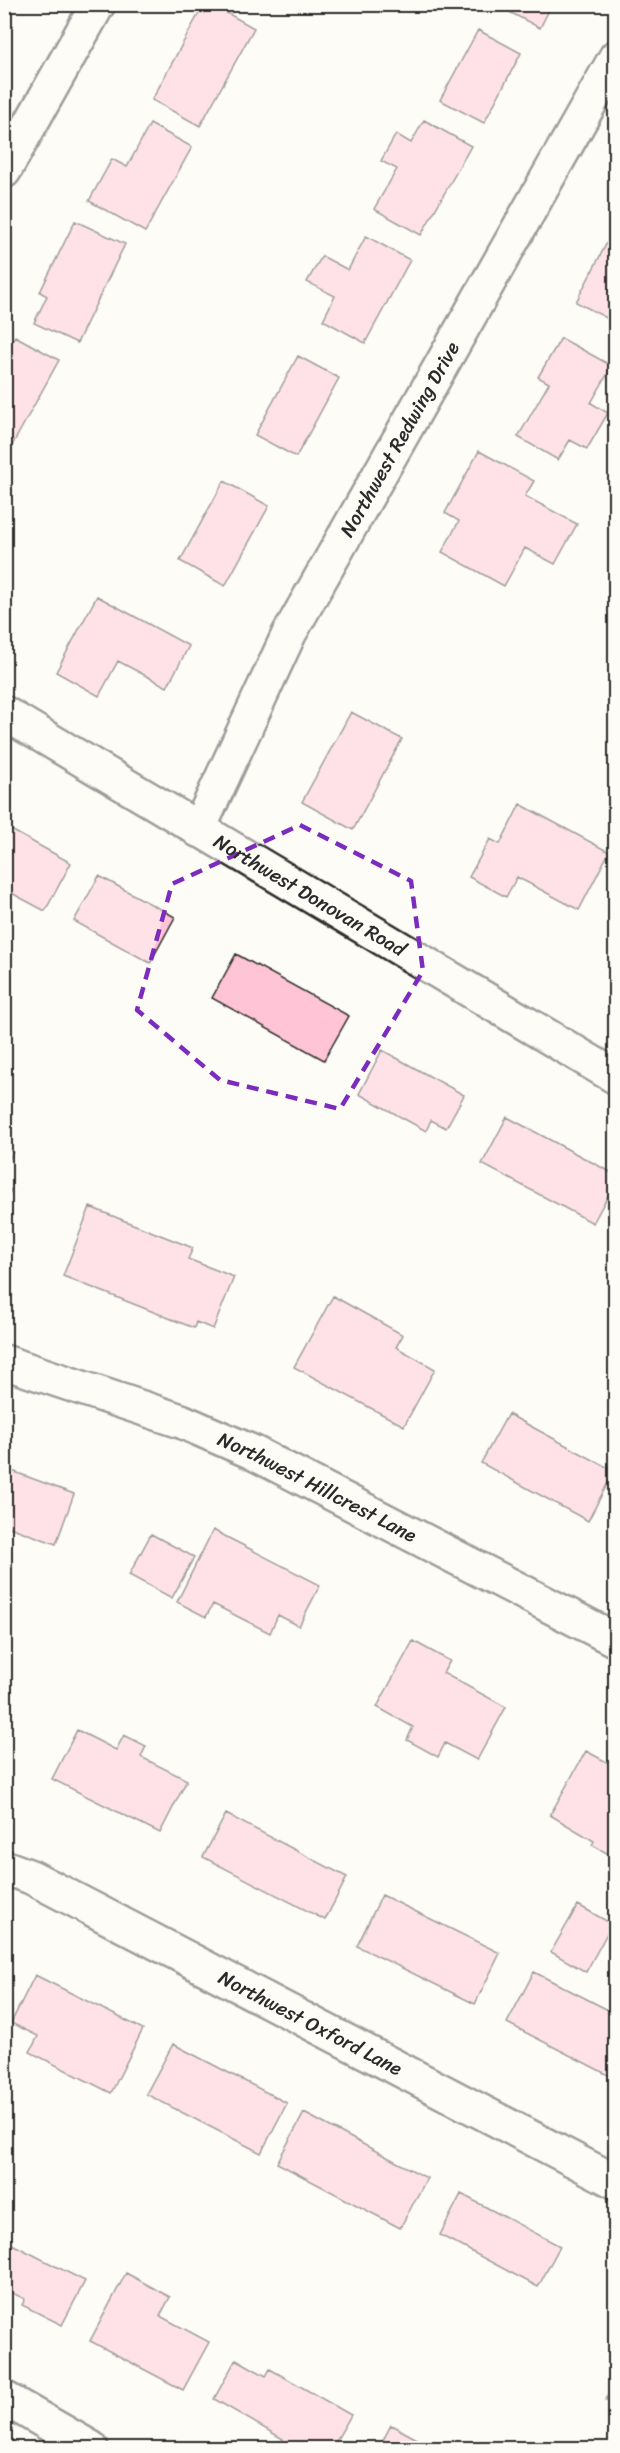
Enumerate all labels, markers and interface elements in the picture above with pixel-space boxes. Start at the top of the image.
street label: Northwest Redwing Drive [330,335,470,544]
street label: Northwest Donovan Road [207,824,414,967]
street label: Northwest Hillcrest Lane [212,1422,423,1553]
street label: Northwest Oxford Lane [212,1961,409,2086]

